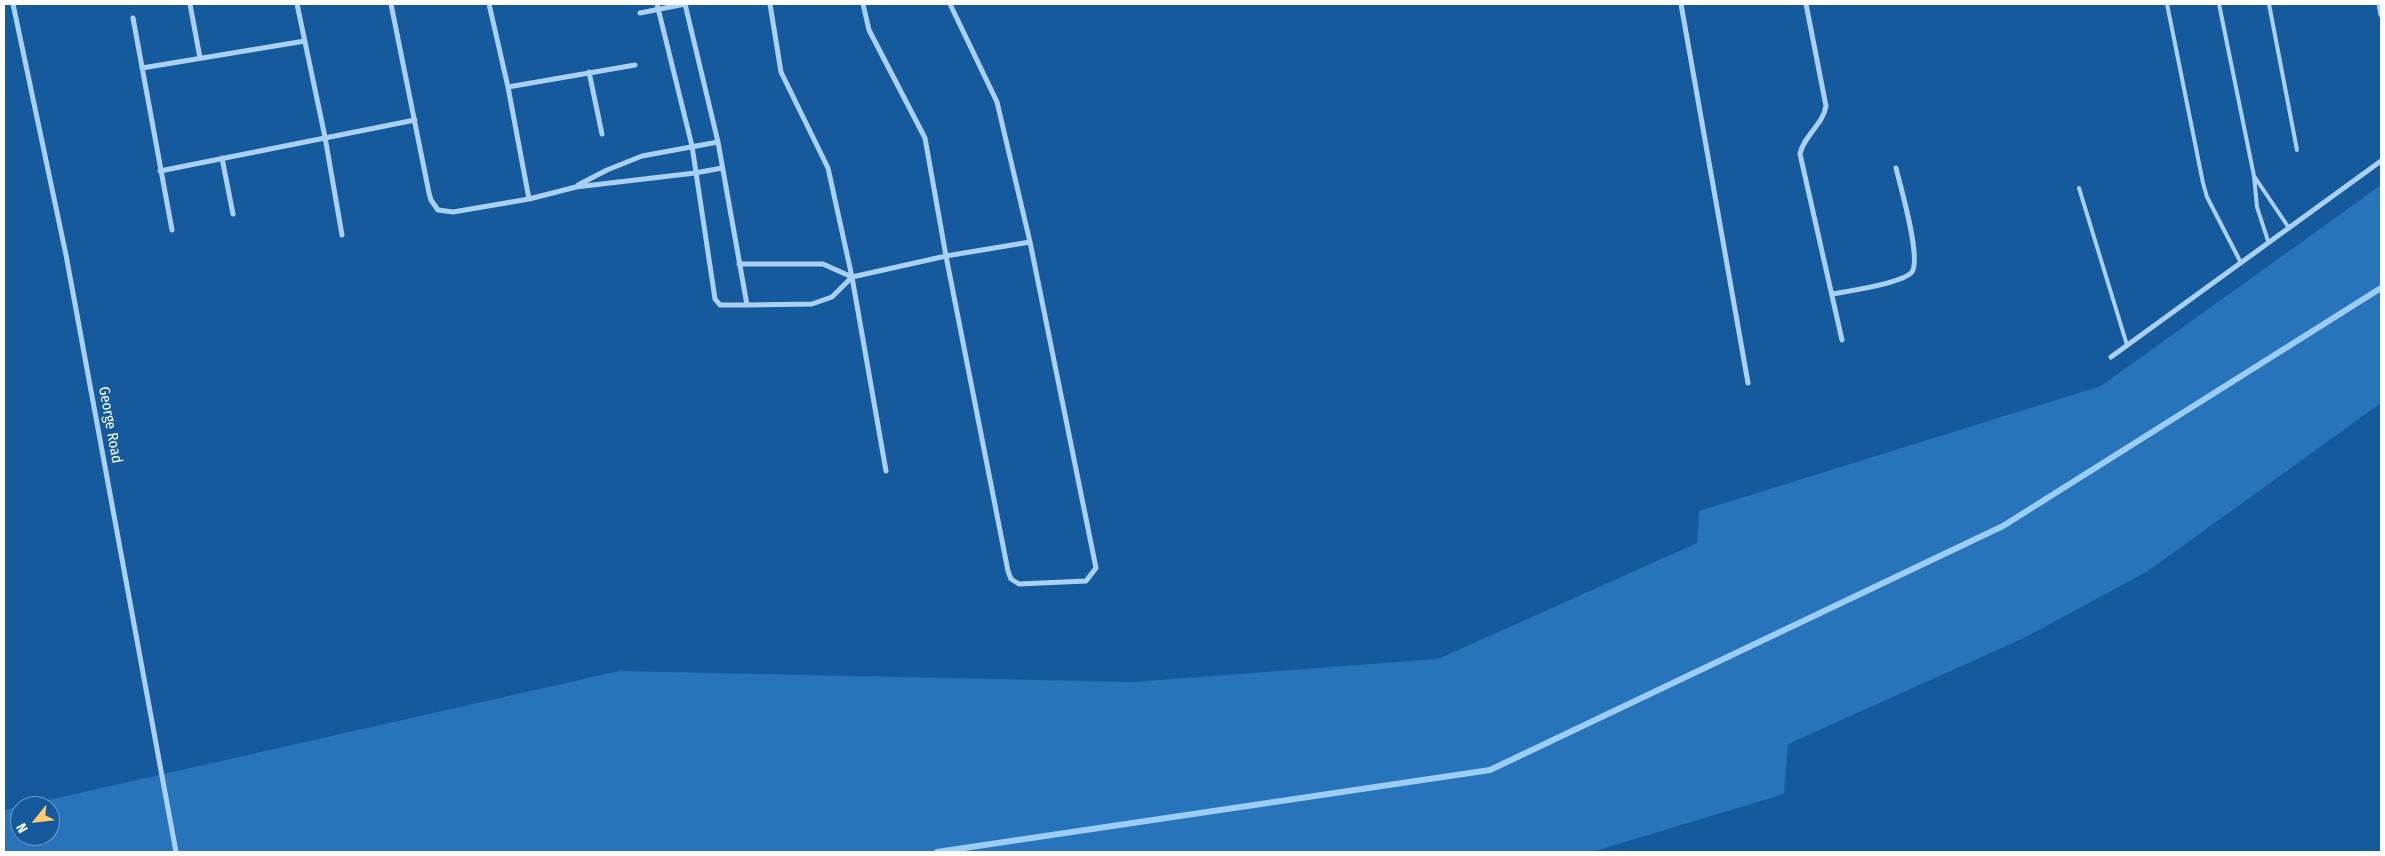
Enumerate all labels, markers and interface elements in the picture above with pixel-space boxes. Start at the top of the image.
street label: George Road [94,385,126,465]
north arrow [10,796,60,846]
text: N [13,820,32,836]

